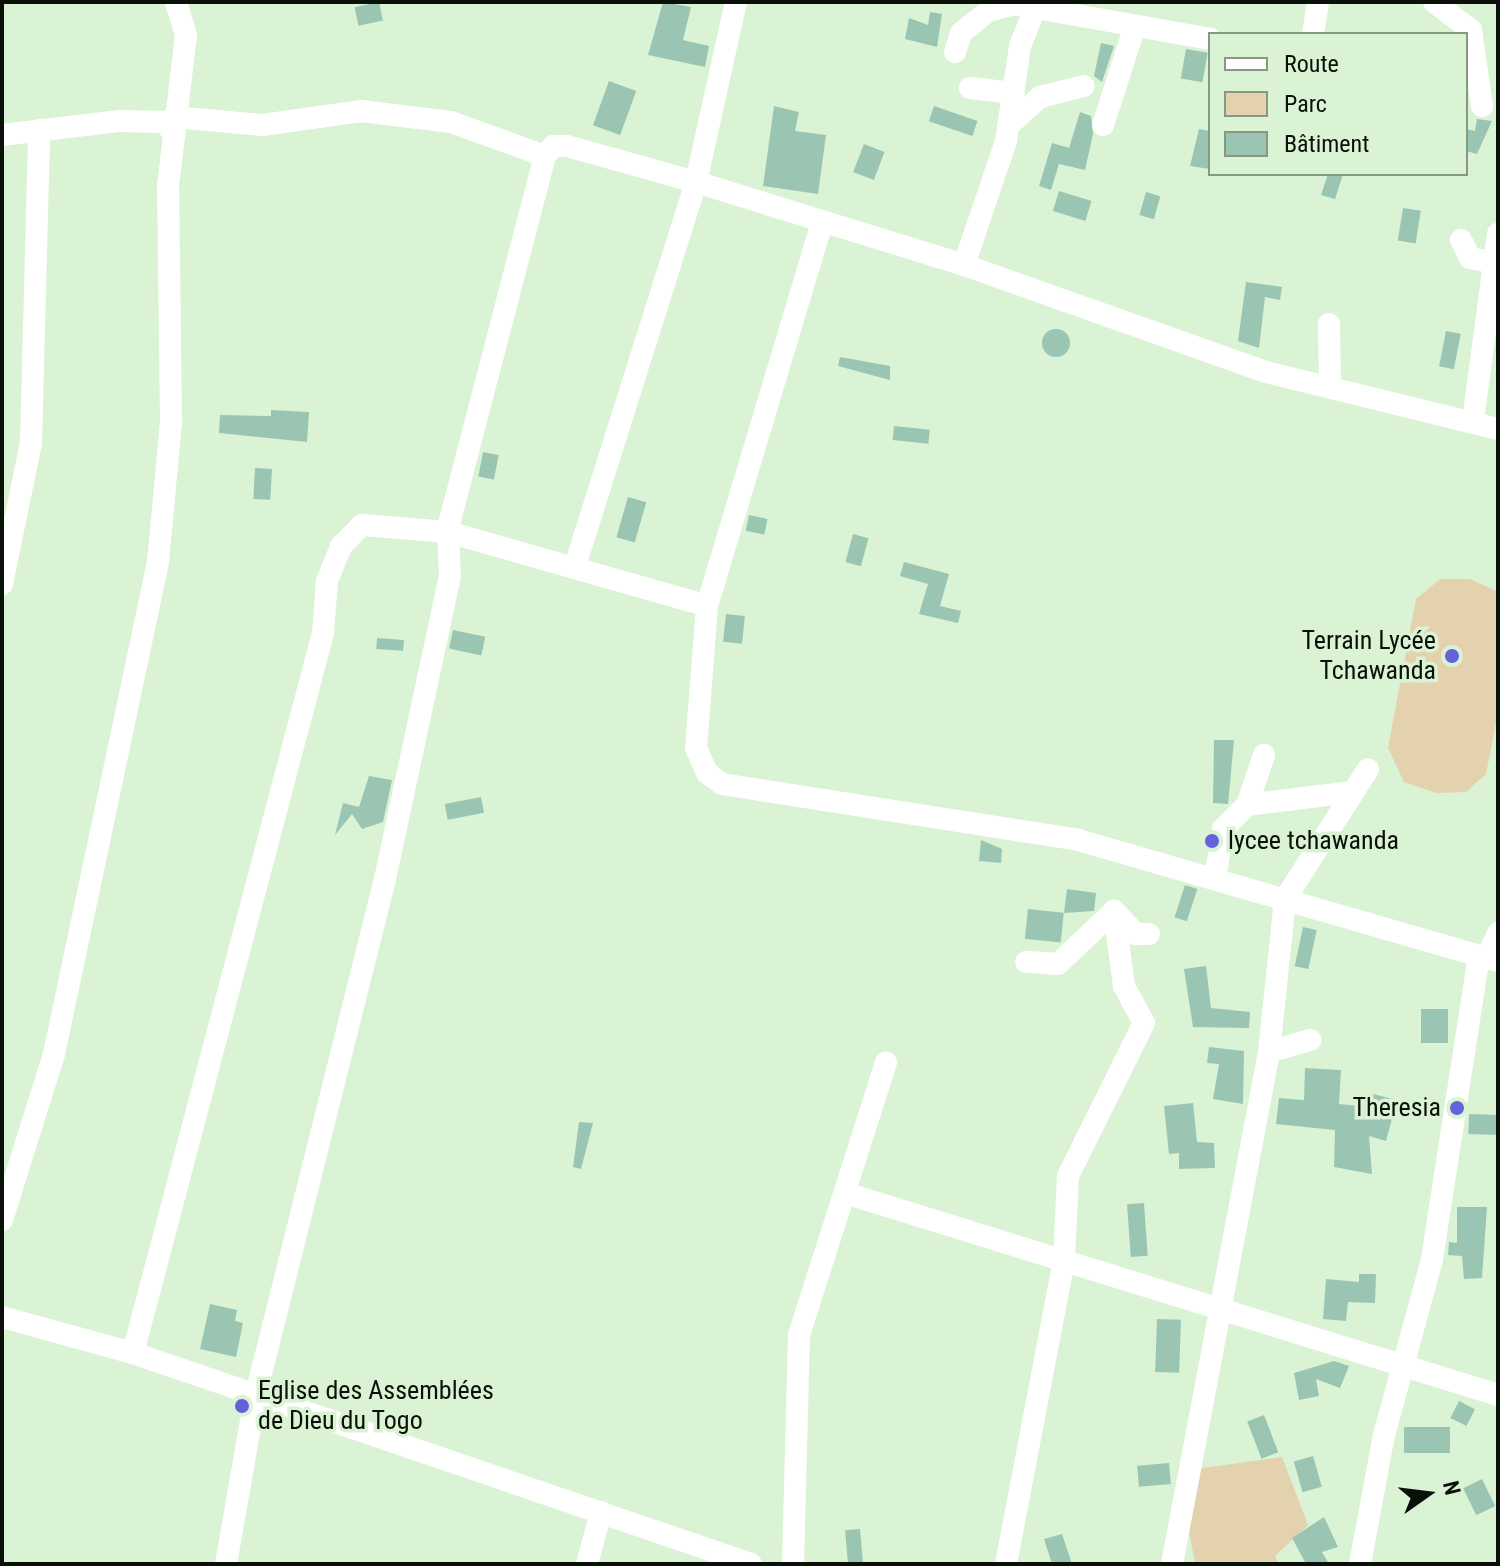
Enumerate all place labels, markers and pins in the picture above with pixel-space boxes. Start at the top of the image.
place label: Terrain Lycée Tchawanda [1301,625,1436,686]
marker: Terrain Lycée Tchawanda [1443,647,1461,665]
place label: lycee tchawanda [1228,825,1399,857]
marker: lycee tchawanda [1203,832,1221,850]
place label: Theresia [1353,1092,1441,1124]
marker: Theresia [1448,1099,1466,1117]
place label: Eglise des Assemblées de Dieu du Togo [258,1375,494,1436]
marker: Eglise des Assemblées de Dieu du Togo [233,1397,251,1415]

